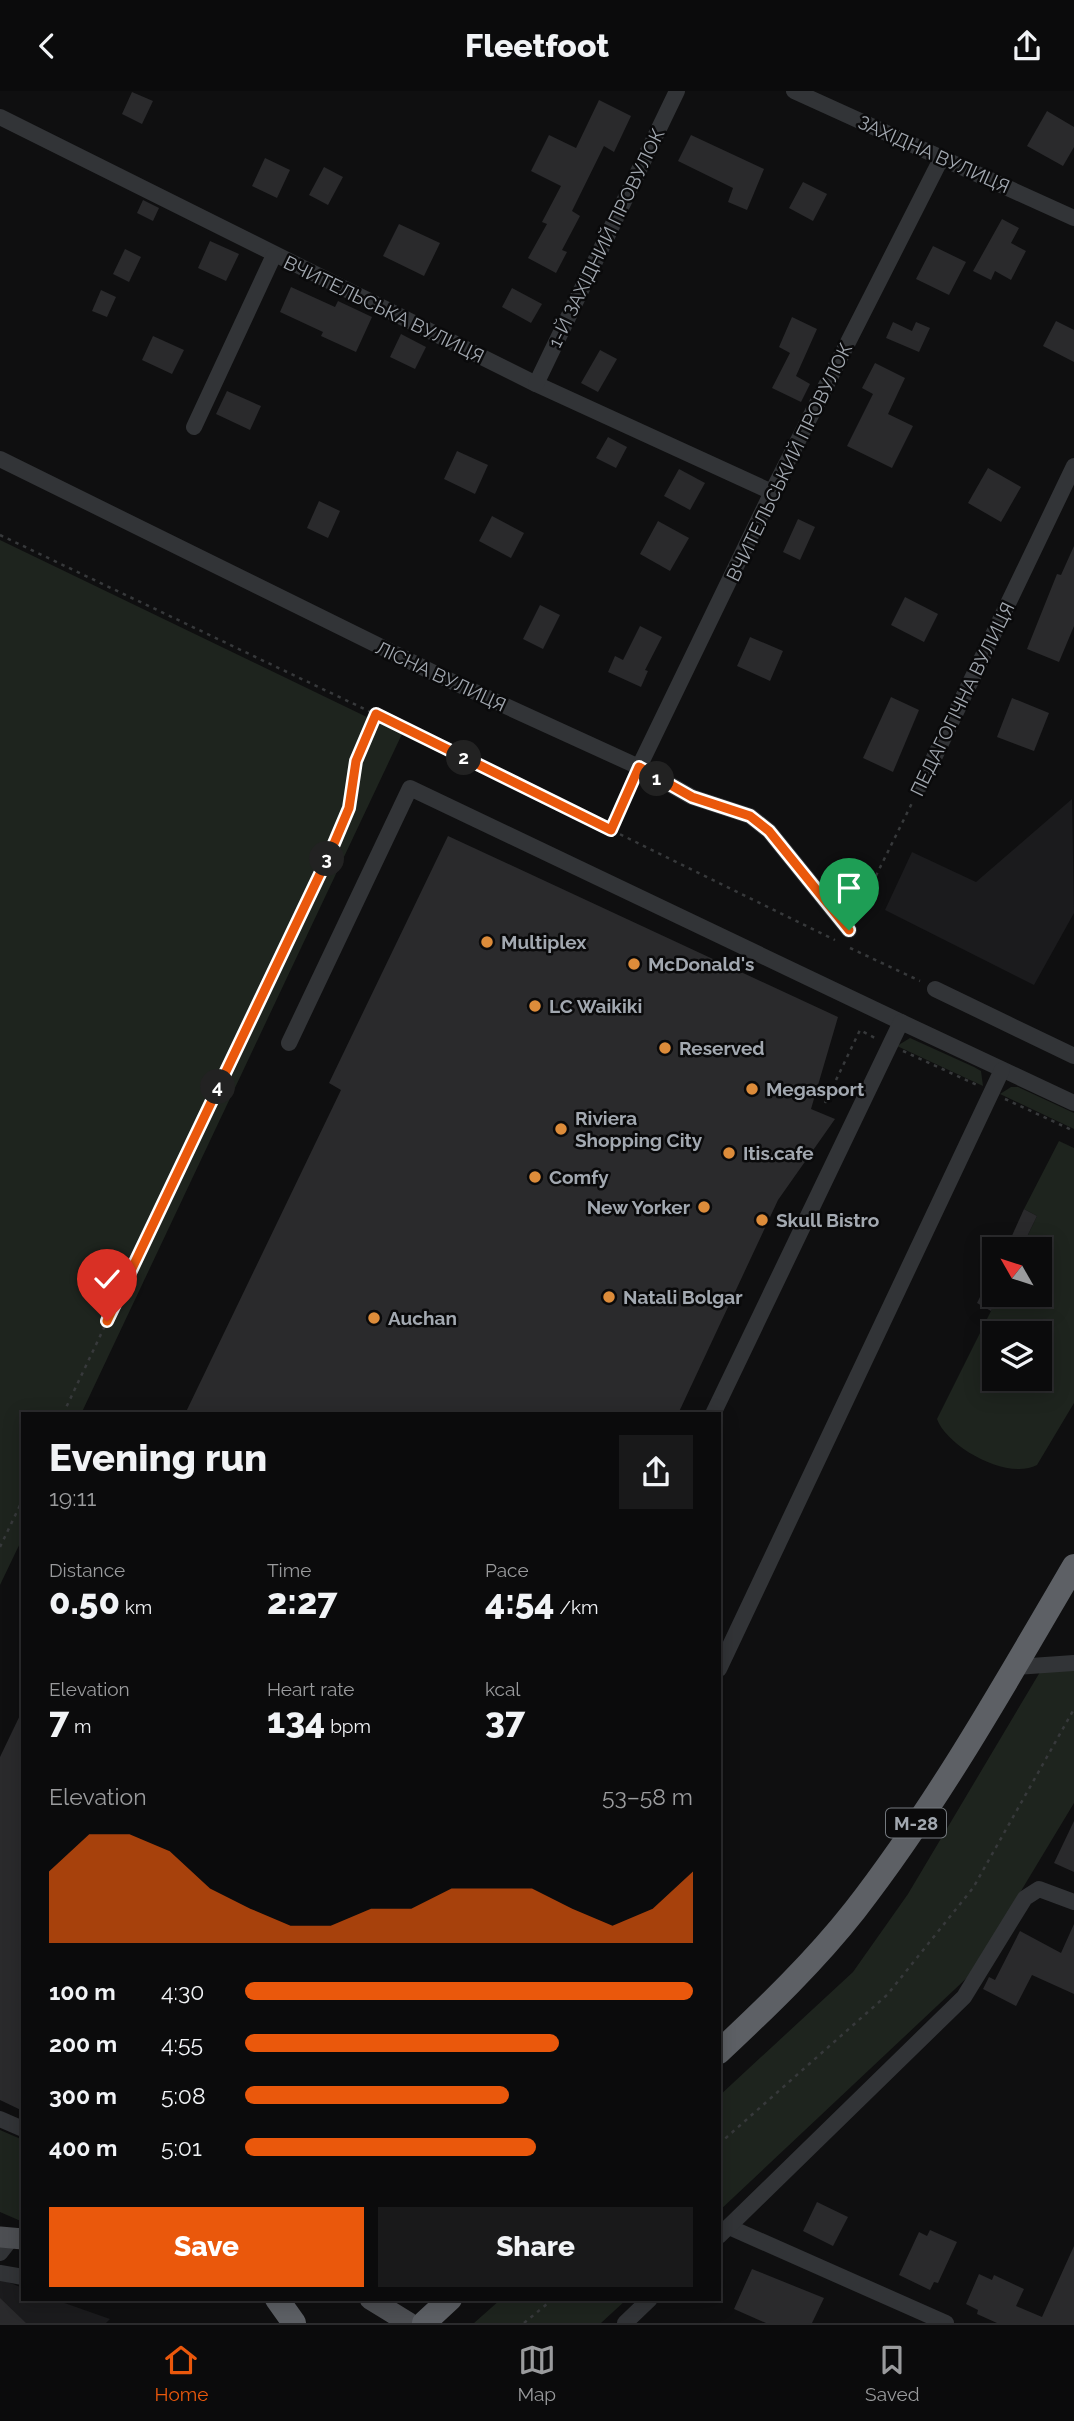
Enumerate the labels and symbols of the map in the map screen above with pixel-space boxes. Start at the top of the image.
street label: ЗАХІДНА ВУЛИЦЯ [855,111,1013,197]
street label: 1-Й ЗАХІДНИЙ ПРОВУЛОК [543,125,669,351]
street label: ВЧИТЕЛЬСЬКА ВУЛИЦЯ [280,251,488,367]
street label: ВЧИТЕЛЬСЬКИЙ ПРОВУЛОК [722,339,856,585]
street label: ПЕДАГОГІЧНА ВУЛИЦЯ [905,599,1019,799]
street label: ЛІСНА ВУЛИЦЯ [372,636,510,716]
pin: 2 [447,741,482,775]
pin: 1 [640,761,674,797]
pin: 3 [310,841,344,877]
pin [819,858,879,930]
place label: Multiplex [501,931,587,953]
marker: Multiplex [479,934,495,950]
place label: McDonald's [648,953,754,975]
marker: McDonald's [626,956,642,972]
place label: LC Waikiki [549,995,642,1017]
marker: LC Waikiki [527,998,543,1014]
place label: Reserved [679,1037,765,1059]
marker: Reserved [657,1040,673,1056]
pin: 4 [200,1069,235,1105]
place label: Megasport [766,1078,865,1100]
marker: Megasport [744,1081,760,1097]
place label: Riviera Shopping City [575,1107,703,1151]
marker: Riviera Shopping City [553,1121,569,1137]
place label: Itis.cafe [743,1142,814,1164]
marker: Itis.cafe [721,1145,737,1161]
place label: Comfy [549,1166,609,1188]
marker: Comfy [527,1169,543,1185]
place label: New Yorker [587,1196,691,1218]
marker: New Yorker [696,1199,712,1215]
place label: Skull Bistro [776,1209,879,1231]
marker: Skull Bistro [754,1212,770,1228]
north arrow [982,1237,1052,1307]
pin [77,1249,137,1321]
place label: Natali Bolgar [623,1286,743,1308]
marker: Natali Bolgar [601,1289,617,1305]
place label: Auchan [388,1307,457,1329]
marker: Auchan [366,1310,382,1326]
road number: М-28 [886,1808,946,1837]

